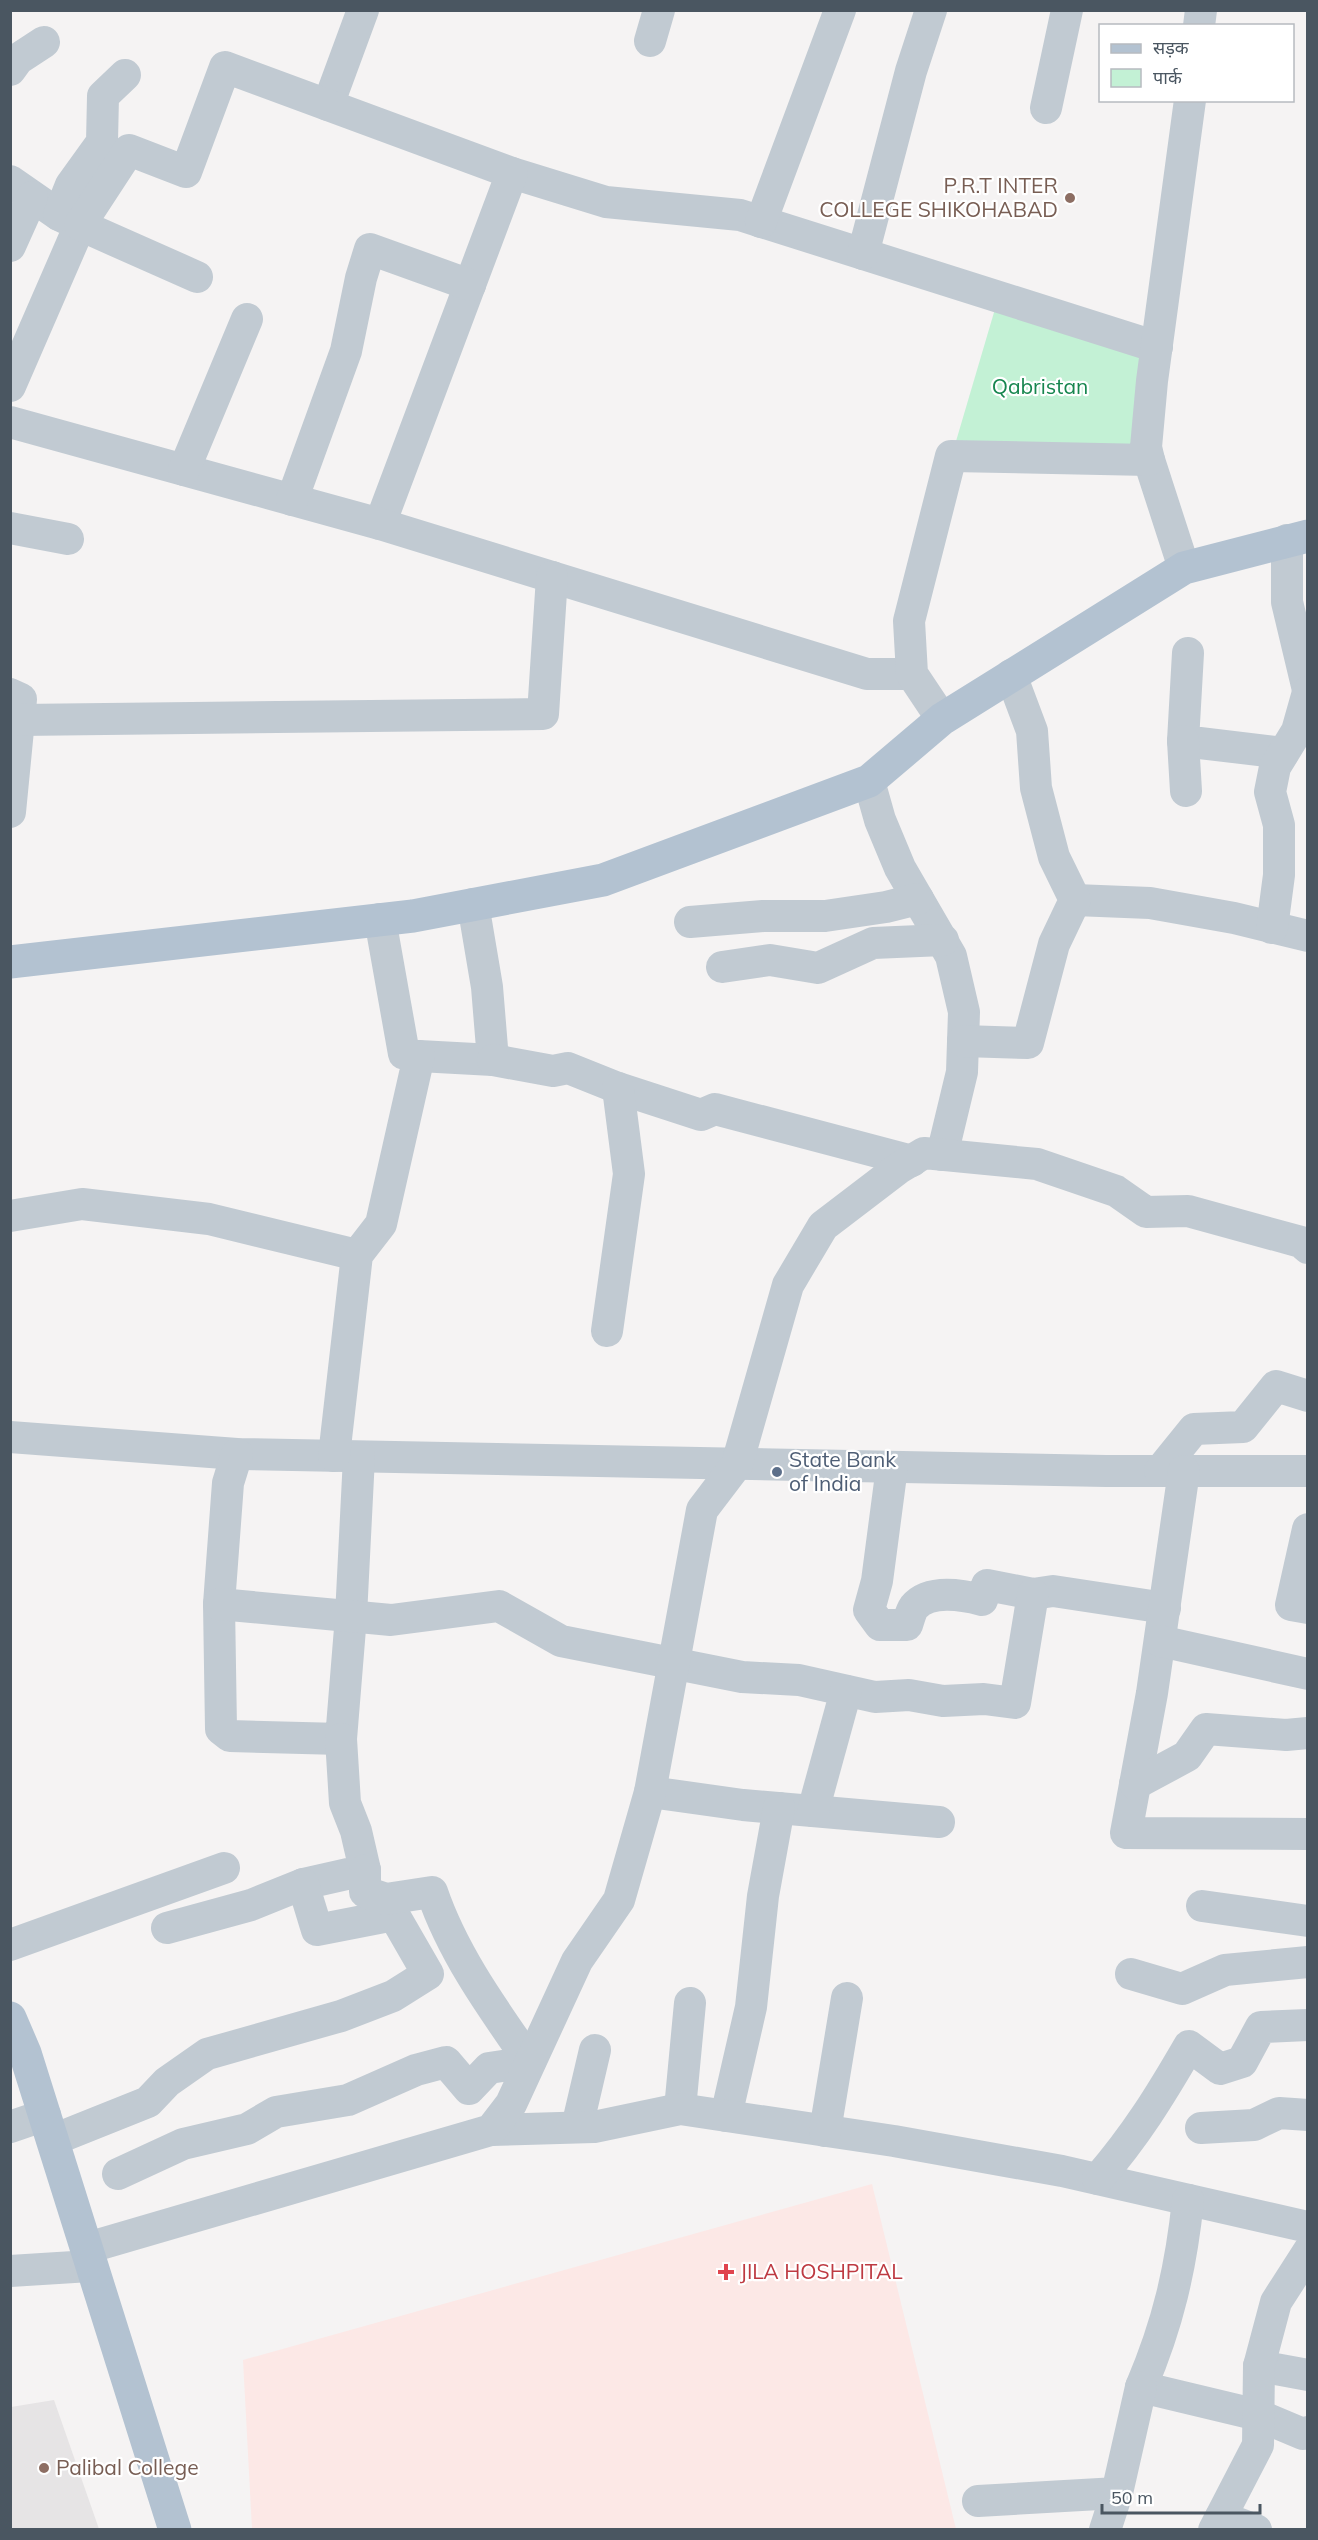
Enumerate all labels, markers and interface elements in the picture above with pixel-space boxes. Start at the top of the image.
legend [1099,24,1294,102]
text: सड़क [1153,36,1190,59]
text: पार्क [1153,66,1183,89]
place label: P.R.T INTER COLLEGE SHIKOHABAD [819,172,1058,222]
marker: P.R.T INTER COLLEGE SHIKOHABAD [1063,191,1077,205]
park label: Qabristan [992,373,1088,399]
place label: State Bank of India [789,1446,896,1496]
marker: State Bank of India [770,1465,784,1479]
place label: JILA HOSHPITAL [740,2258,903,2284]
marker: JILA HOSHPITAL [717,2263,735,2281]
place label: Palibal College [56,2454,199,2480]
marker: Palibal College [37,2461,51,2475]
scale bar [1102,2477,1260,2515]
text: 50 m [1111,2486,1153,2509]

